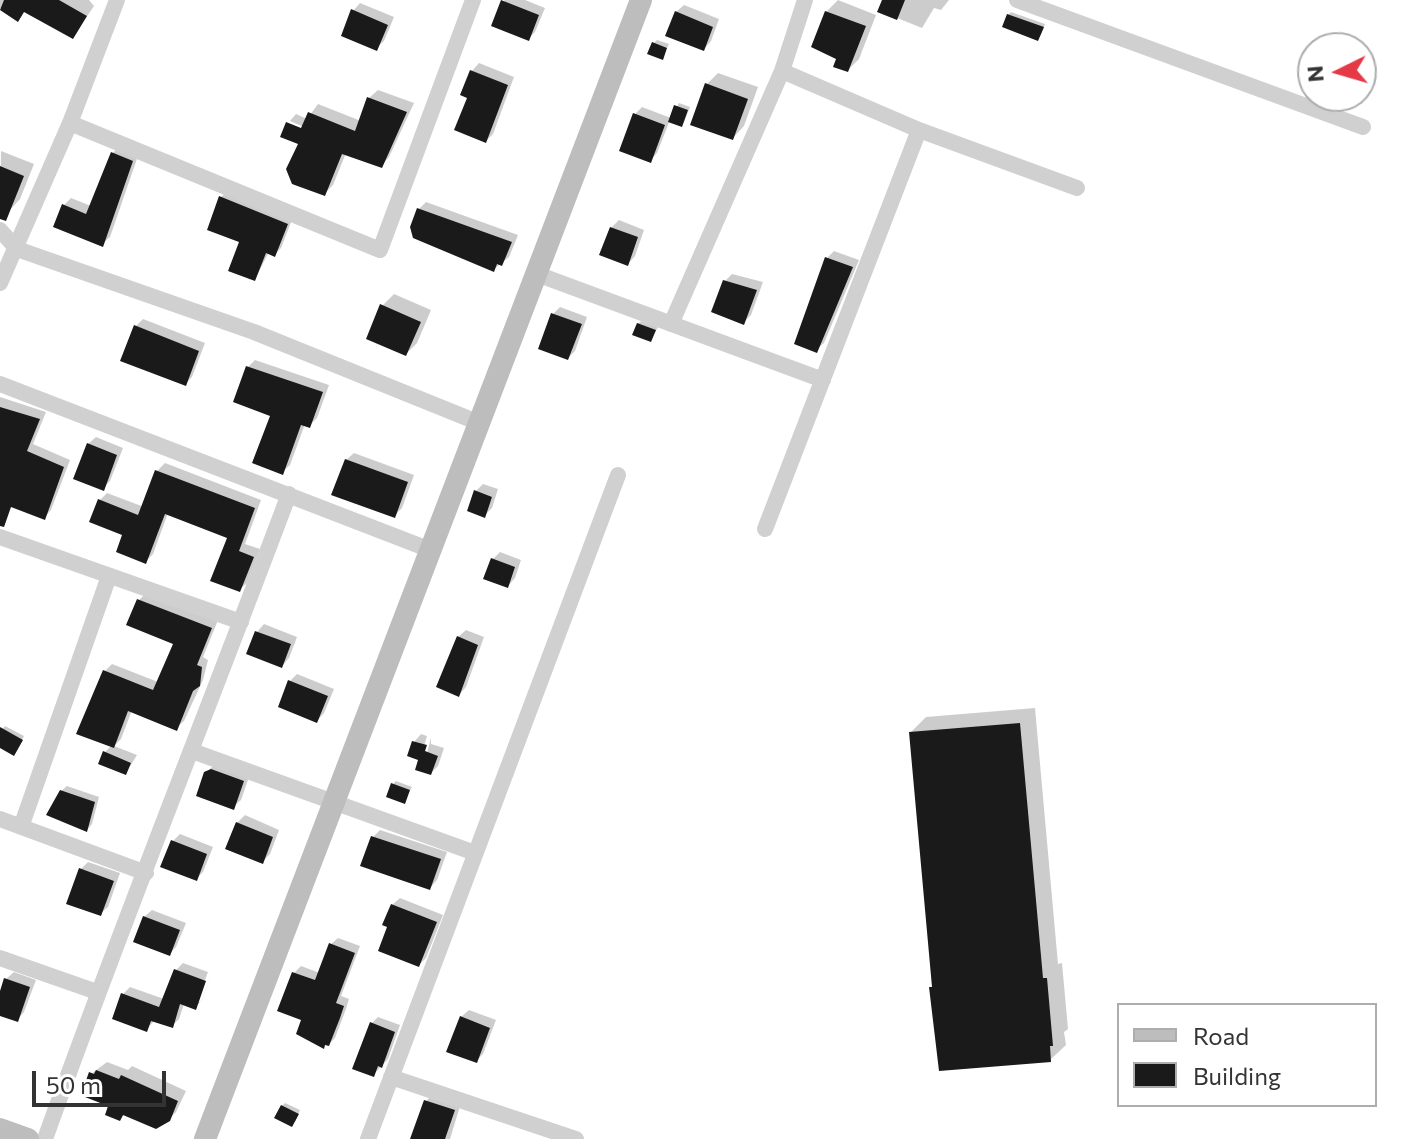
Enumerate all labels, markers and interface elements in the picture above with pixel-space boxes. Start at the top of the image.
north arrow [1297,32,1377,112]
text: N [1300,65,1329,83]
legend [1117,1003,1377,1107]
text: Road [1193,1021,1249,1050]
scale bar [36,1055,170,1105]
text: Building [1193,1061,1281,1090]
text: 50 m [46,1070,101,1099]

